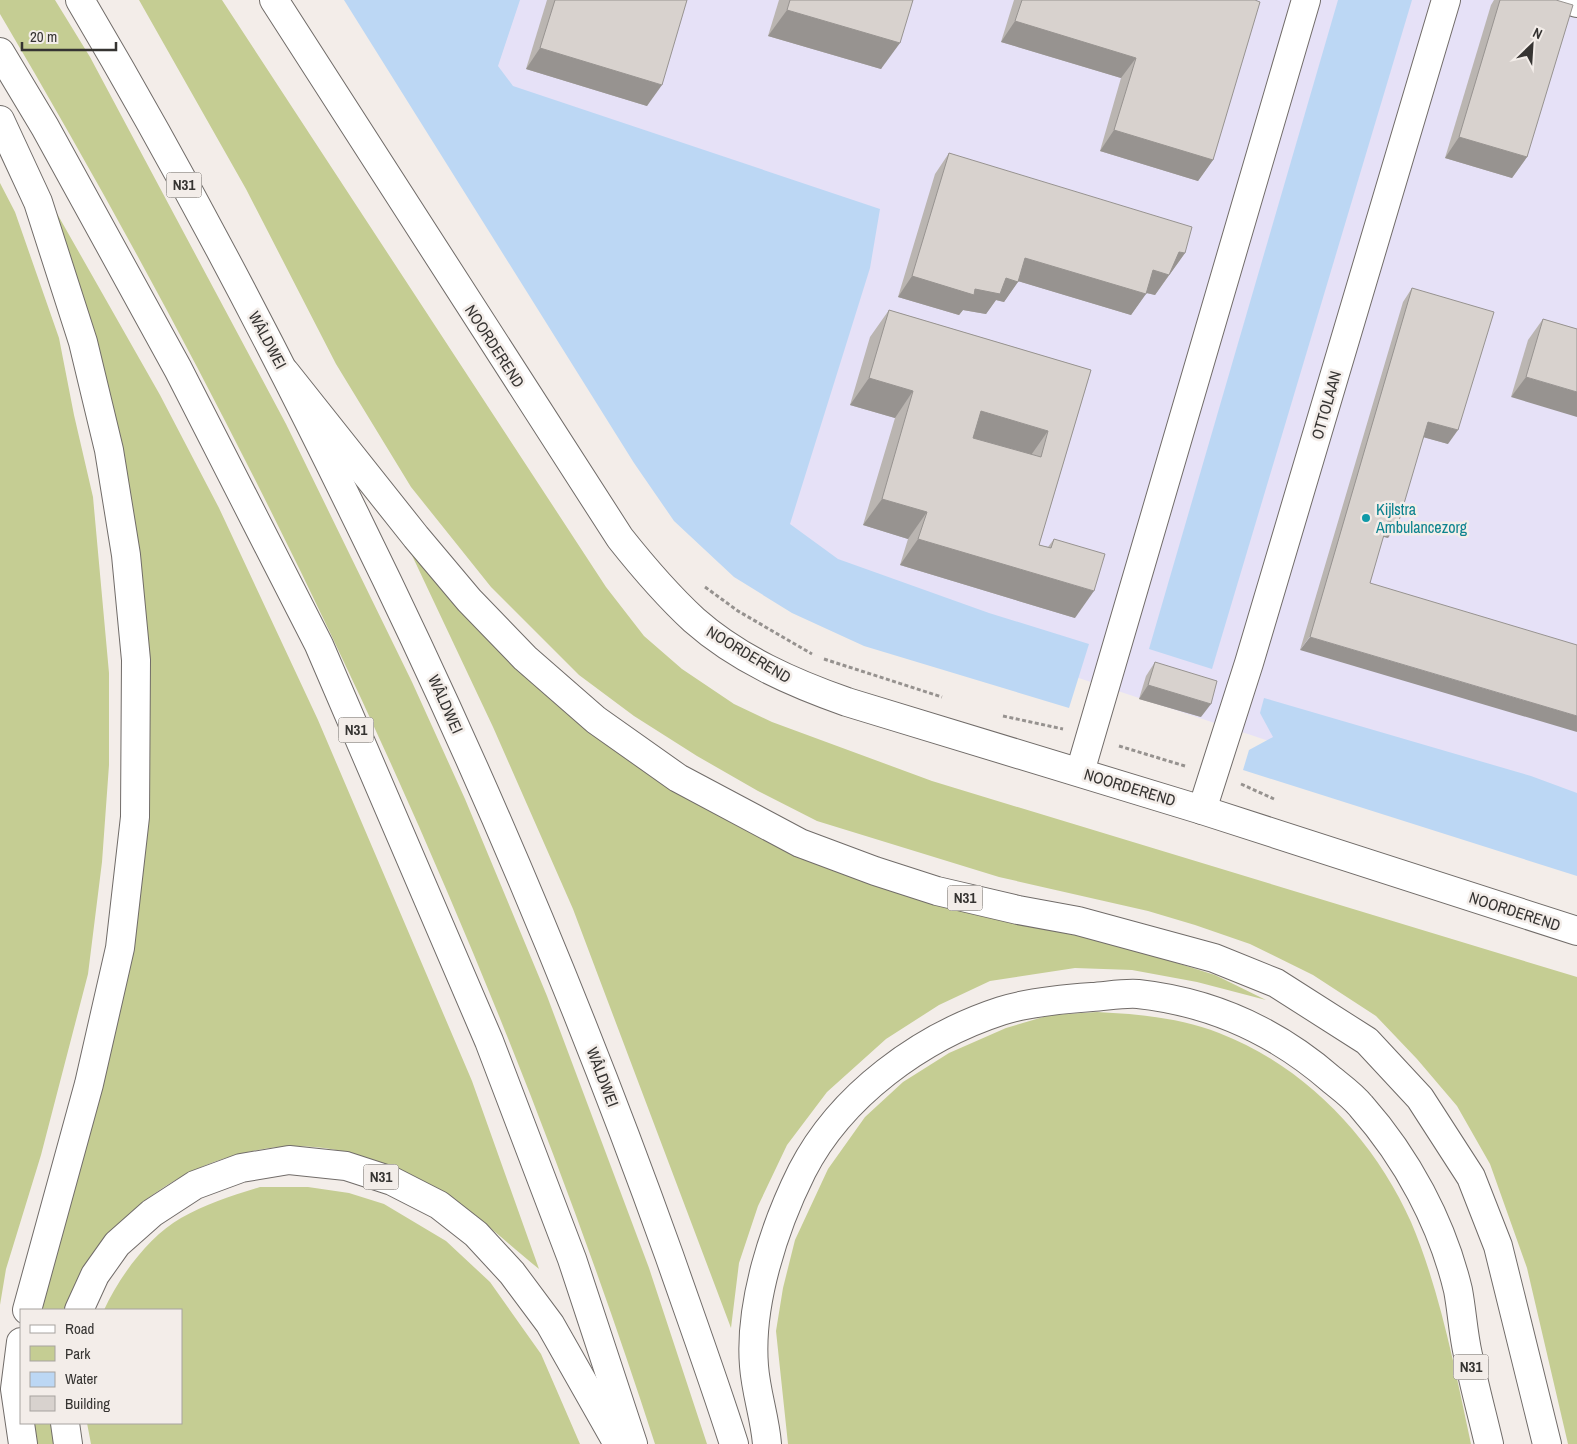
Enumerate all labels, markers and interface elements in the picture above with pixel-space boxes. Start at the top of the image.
scale bar [22,20,116,52]
north arrow [1507,20,1557,70]
text: N [1530,23,1545,43]
text: 20 m [30,26,57,47]
road number: N31 [166,172,202,198]
street label: NOORDEREND [460,300,530,392]
street label: WÂLDWEI [244,307,292,373]
street label: OTTOLAAN [1306,368,1346,442]
place label: Kijlstra Ambulancezorg [1375,498,1468,538]
marker: Kijlstra Ambulancezorg [1360,512,1372,524]
street label: NOORDEREND [703,620,795,688]
street label: WÂLDWEI [423,671,469,737]
road number: N31 [338,718,374,742]
street label: NOORDEREND [1081,763,1179,811]
road number: N31 [948,886,982,910]
street label: NOORDEREND [1467,886,1563,936]
street label: WÂLDWEI [582,1044,624,1110]
road number: N31 [364,1164,398,1190]
legend [20,1309,182,1424]
text: Road [65,1318,94,1339]
text: Park [65,1343,91,1364]
road number: N31 [1454,1354,1488,1380]
text: Water [65,1368,97,1389]
text: Building [65,1393,110,1414]

